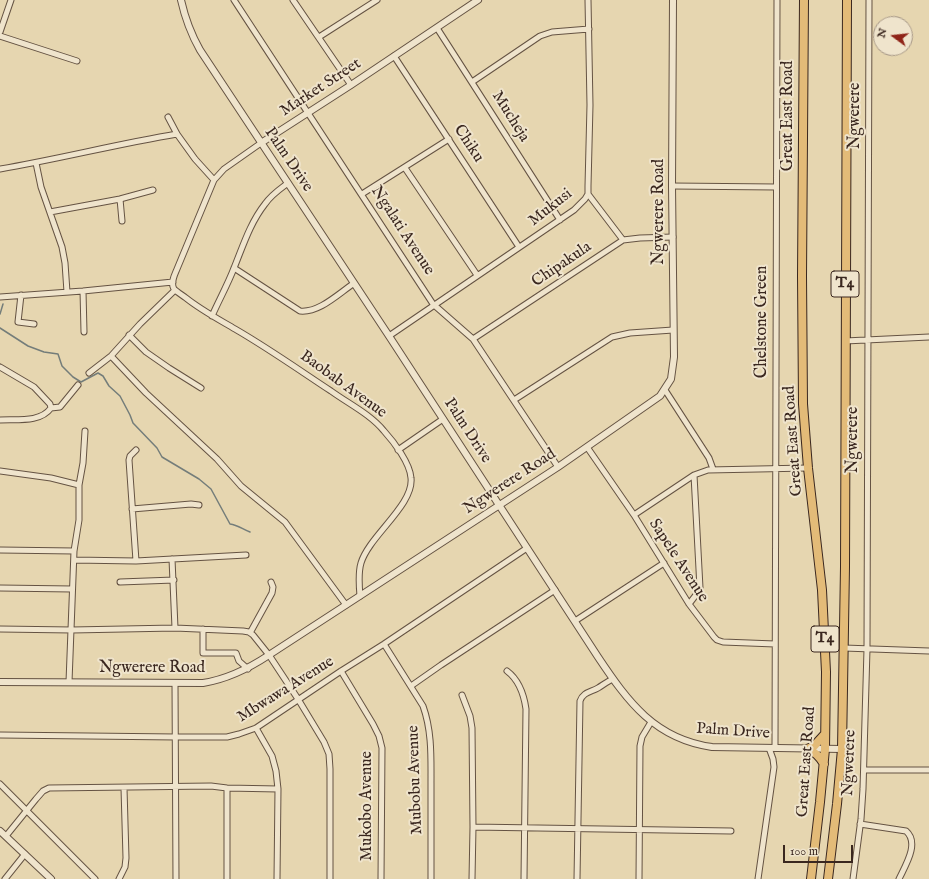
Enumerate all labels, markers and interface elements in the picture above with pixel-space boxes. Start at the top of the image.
north arrow [873,16,913,56]
text: N [874,27,890,40]
street label: Market Street [277,55,365,121]
street label: Great East Road [779,61,799,171]
street label: Ngwerere [846,83,866,149]
street label: Mucheja [487,88,533,146]
street label: Chiku [449,122,487,166]
street label: Palm Drive [259,124,317,196]
street label: Ngwerere Road [650,159,670,265]
street label: Ngalati Avenue [366,183,438,279]
street label: Mukusi [525,185,577,231]
street label: Chipakula [528,238,596,292]
street label: Chelstone Green [753,266,773,378]
road number: T4 [831,271,859,297]
street label: Baobab Avenue [296,347,390,423]
street label: Great East Road [781,385,807,497]
street label: Palm Drive [439,395,495,467]
street label: Ngwerere [844,407,864,473]
street label: Ngwerere Road [460,445,560,519]
street label: Sapele Avenue [644,516,712,606]
road number: T4 [811,626,839,652]
street label: Mbwawa Avenue [234,653,338,727]
street label: Ngwerere Road [99,659,205,679]
street label: Great East Road [794,706,820,818]
street label: Palm Drive [696,720,770,744]
street label: Mubobu Avenue [404,725,428,835]
street label: Ngwerere [839,729,861,797]
street label: Mukobo Avenue [358,751,378,861]
scale bar [785,837,855,863]
text: 100 m [790,844,818,859]

